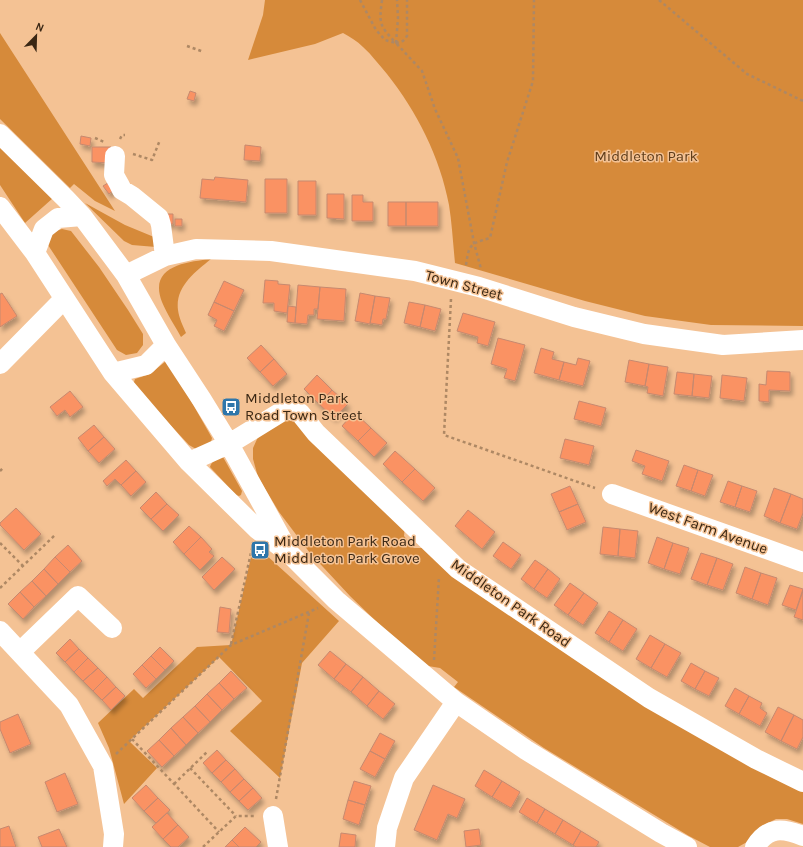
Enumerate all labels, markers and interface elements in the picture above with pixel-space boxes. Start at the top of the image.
north arrow [16,16,56,56]
text: N [34,20,46,35]
park label: Middleton Park [594,147,698,165]
street label: Town Street [423,266,505,304]
place label: Middleton Park Road Town Street [245,389,363,424]
bus stop icon: Middleton Park Road Town Street [220,396,242,418]
street label: West Farm Avenue [646,498,770,558]
place label: Middleton Park Road Middleton Park Grove [274,532,420,567]
bus stop icon: Middleton Park Road Middleton Park Grove [249,539,271,561]
street label: Middleton Park Road [448,555,574,651]

